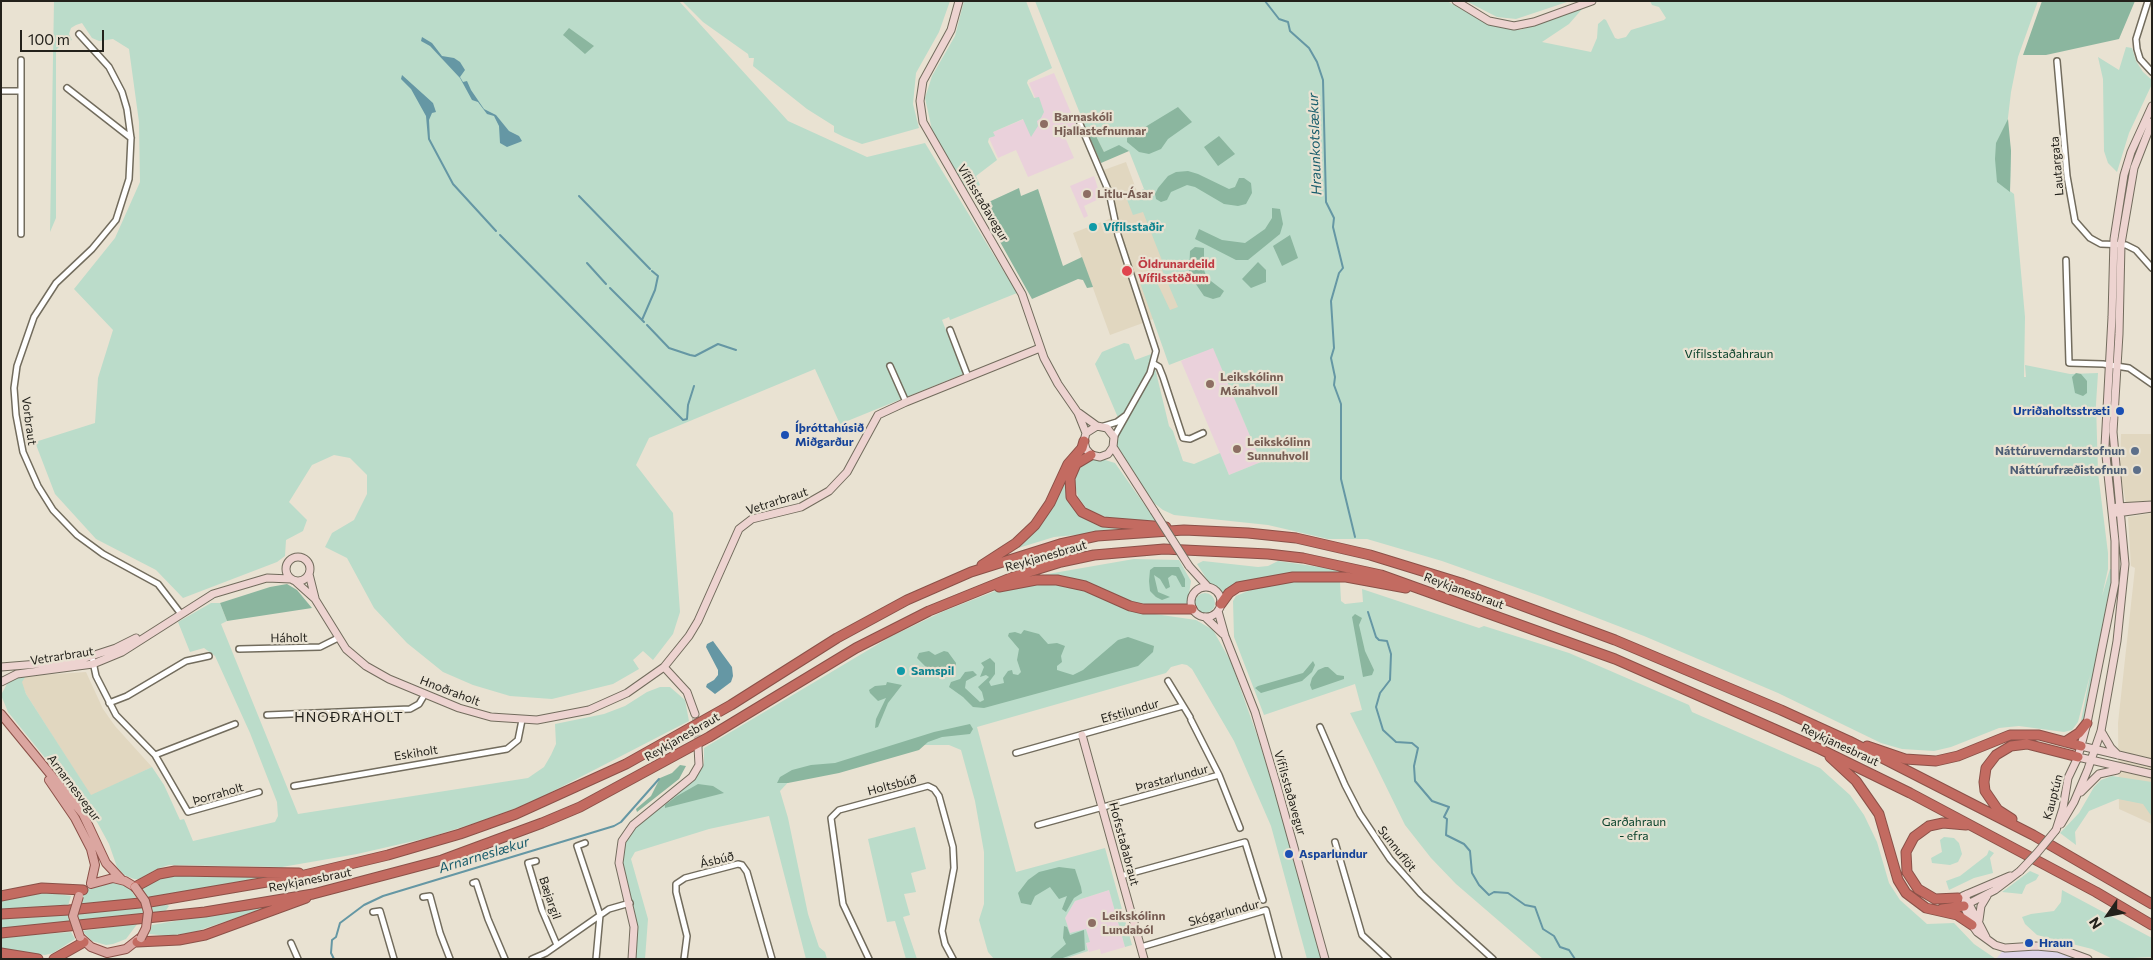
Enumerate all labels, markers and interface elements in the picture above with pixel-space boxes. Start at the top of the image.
scale bar [22,20,106,52]
text: 100 m [28,30,70,48]
water label: Hraunkotslækur [1305,92,1325,196]
place label: Barnaskóli Hjallastefnunnar [1054,110,1146,138]
marker: Barnaskóli Hjallastefnunnar [1038,118,1050,130]
street label: Lautargata [2047,136,2067,196]
street label: Vífilsstaðavegur [954,162,1012,244]
place label: Litlu-Ásar [1097,187,1153,201]
marker: Litlu-Ásar [1081,188,1093,200]
place label: Vífilsstaðir [1103,220,1164,234]
marker: Vífilsstaðir [1087,221,1099,233]
place label: Öldrunardeild Vífilsstöðum [1138,257,1215,285]
marker: Öldrunardeild Vífilsstöðum [1120,264,1134,278]
park label: Vífilsstaðahraun [1685,347,1773,361]
place label: Leikskólinn Mánahvoll [1220,370,1283,398]
marker: Leikskólinn Mánahvoll [1204,378,1216,390]
street label: Vorbraut [18,396,40,446]
place label: Urriðaholtsstræti [2013,404,2110,418]
marker: Urriðaholtsstræti [2114,405,2126,417]
place label: Íþróttahúsið Miðgarður [795,421,864,449]
marker: Íþróttahúsið Miðgarður [779,429,791,441]
place label: Leikskólinn Sunnuhvoll [1247,435,1310,463]
marker: Leikskólinn Sunnuhvoll [1231,443,1243,455]
place label: Náttúruverndarstofnun [1995,444,2125,458]
marker: Náttúruverndarstofnun [2129,445,2141,457]
place label: Náttúrufræðistofnun [2010,463,2127,477]
marker: Náttúrufræðistofnun [2131,464,2143,476]
street label: Vetrarbraut [744,484,810,518]
street label: Reykjanesbraut [1004,537,1088,575]
street label: Reykjanesbraut [1422,570,1506,612]
street label: Háholt [270,630,308,646]
street label: Vetrarbraut [29,644,95,668]
place label: Samspil [911,664,954,678]
marker: Samspil [895,665,907,677]
street label: Hnoðraholt [418,673,482,709]
street label: Efstilundur [1099,696,1161,726]
district label: HNOÐRAHOLT [293,709,405,725]
street label: Reykjanesbraut [642,710,722,764]
street label: Reykjanesbraut [1799,721,1881,769]
street label: Eskiholt [393,742,439,764]
street label: Vífilsstaðavegur [1271,749,1309,837]
street label: Arnarnesvegur [44,752,104,824]
street label: Þrastarlundur [1134,761,1210,795]
street label: Holtsbúð [866,772,918,798]
street label: Kauptún [2040,773,2066,821]
street label: Þorraholt [191,780,245,808]
street label: Hofsstaðabraut [1106,801,1142,887]
park label: Garðahraun - efra [1602,815,1666,843]
street label: Sunnuflöt [1375,823,1419,875]
water label: Arnarneslækur [437,833,531,877]
place label: Asparlundur [1299,847,1367,861]
marker: Asparlundur [1283,848,1295,860]
street label: Ásbúð [699,849,735,871]
street label: Reykjanesbraut [267,865,353,895]
street label: Bæjargil [536,875,564,921]
north arrow [2083,890,2133,940]
street label: Skógarlundur [1187,897,1261,929]
place label: Leikskólinn Lundaból [1102,909,1165,937]
text: N [2085,914,2105,932]
marker: Leikskólinn Lundaból [1086,917,1098,929]
place label: Hraun [2039,936,2073,950]
marker: Hraun [2023,937,2035,949]

